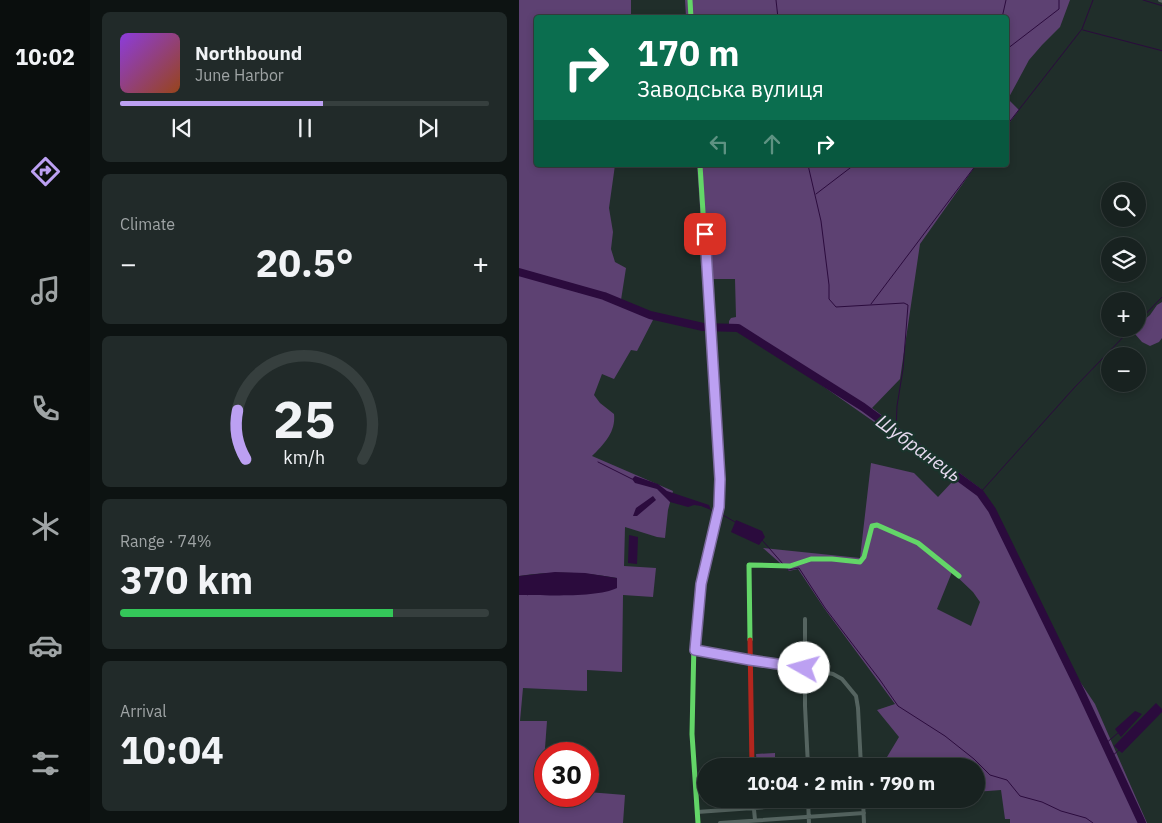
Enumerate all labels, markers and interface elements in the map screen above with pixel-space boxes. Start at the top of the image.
text: 170 m [637,30,740,76]
icon: right [554,35,619,100]
text: Northbound [195,41,302,65]
text: 10:02 [15,42,75,71]
text: June Harbor [195,65,284,85]
text: Заводська вулиця [637,74,824,103]
icon: previous [168,114,196,142]
icon: pause [291,114,319,142]
icon: next [414,114,442,142]
icon: left [705,130,733,158]
icon: ahead [758,130,786,158]
icon: right [811,130,839,158]
icon: directions [28,154,63,189]
map controls [1101,182,1146,392]
button: search [1101,182,1146,227]
pin [684,213,726,255]
text: Climate [120,214,175,234]
icon: arrive [691,220,719,248]
button: layers [1101,237,1146,282]
text: 20.5° [255,238,354,287]
text: − [120,245,137,282]
text: + [472,245,489,282]
icon: music [28,273,63,308]
button: + [1101,292,1146,337]
button: − [1101,347,1146,392]
text: 25 [273,385,336,452]
icon: phone [28,391,63,426]
water label: Шубранець [872,409,966,487]
text: km/h [284,446,326,469]
icon: climate [28,509,63,544]
text: Range · 74% [120,531,212,551]
text: 370 km [120,555,253,604]
icon: car [28,628,63,663]
position arrow [777,641,829,693]
text: Arrival [120,701,167,721]
text: 10:04 [120,725,224,774]
speed limit sign: 30 [534,742,599,807]
icon: filters [28,746,63,781]
text: 10:04 · 2 min · 790 m [747,771,935,795]

